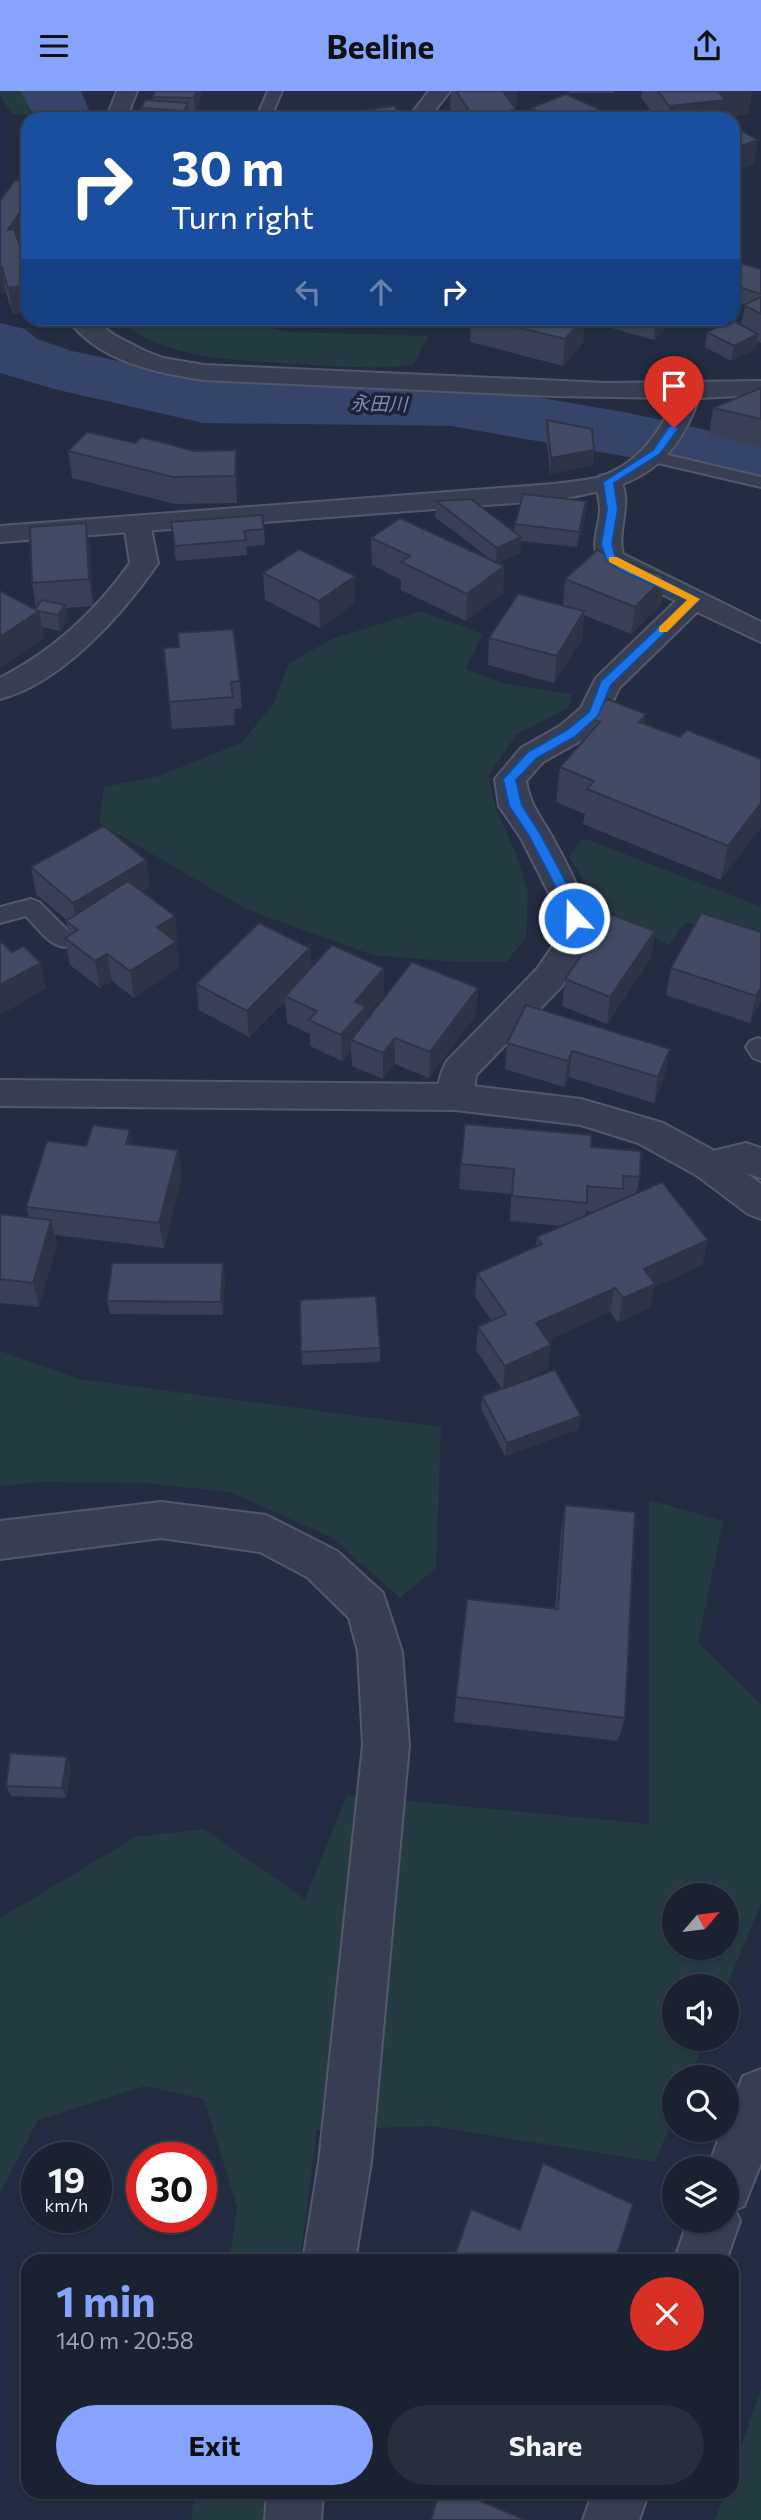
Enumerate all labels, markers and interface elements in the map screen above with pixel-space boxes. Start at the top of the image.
text: Beeline [327,26,434,66]
icon: menu [35,27,73,65]
icon: share [688,27,726,65]
text: 30 m [171,136,284,196]
icon: right [56,140,147,231]
text: Turn right [171,196,314,236]
icon: left [289,273,327,311]
icon: ahead [362,273,400,311]
icon: right [435,273,473,311]
pin [644,356,704,428]
icon: arrive [655,367,693,405]
water label: 永田川 [350,391,410,415]
position arrow [537,881,611,955]
north arrow [662,1883,738,1960]
map controls [662,1883,739,2233]
button: sound [662,1974,739,2051]
button: search [662,2065,739,2142]
speed limit sign: 30 [126,2142,217,2233]
button: layers [662,2156,739,2233]
text: 19 [48,2157,85,2200]
text: km/h [45,2194,88,2216]
text: 1 min [56,2274,156,2326]
button: close [630,2277,704,2351]
text: 140 m · 20:58 [56,2326,194,2354]
button: Exit [56,2405,373,2485]
button: Share [387,2405,704,2485]

